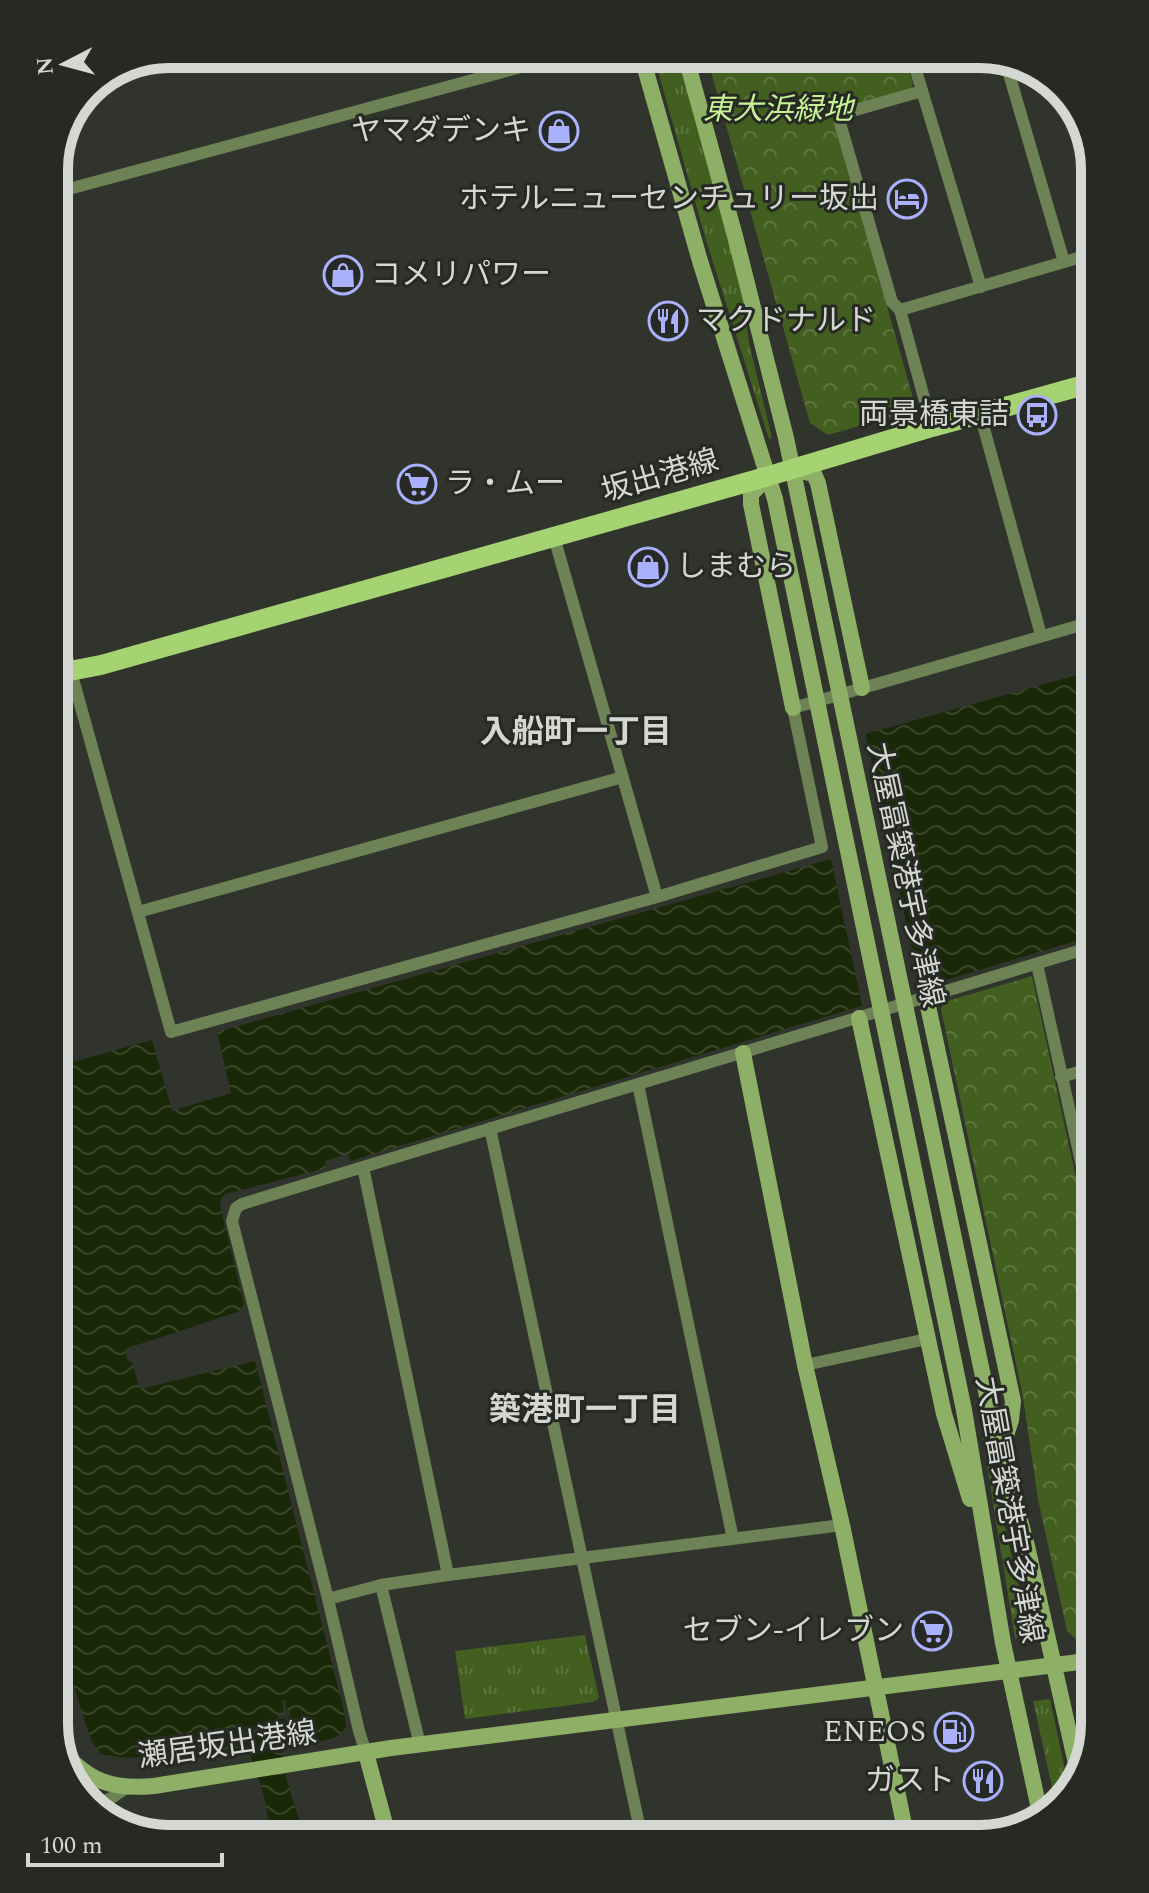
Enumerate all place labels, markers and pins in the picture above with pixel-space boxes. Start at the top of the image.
place label: ヤマダデンキ [351,108,531,154]
shop icon: ヤマダデンキ [538,110,580,152]
place label: ホテルニューセンチュリー坂出 [459,176,879,222]
hotel icon: ホテルニューセンチュリー坂出 [886,178,928,220]
place label: コメリパワー [371,252,551,298]
shop icon: コメリパワー [322,254,364,296]
place label: マクドナルド [696,298,876,344]
restaurant icon: マクドナルド [647,300,689,342]
place label: 両景橋東詰 [859,392,1009,438]
bus stop icon: 両景橋東詰 [1016,394,1058,436]
place label: ラ・ムー [445,461,565,507]
supermarket icon: ラ・ムー [396,463,438,505]
place label: しまむら [676,544,796,590]
shop icon: しまむら [627,546,669,588]
place label: セブン-イレブン [683,1608,904,1654]
supermarket icon: セブン-イレブン [911,1610,953,1652]
place label: ENEOS [823,1709,926,1755]
fuel station icon: ENEOS [933,1711,975,1753]
place label: ガスト [865,1758,955,1804]
restaurant icon: ガスト [962,1760,1004,1802]

